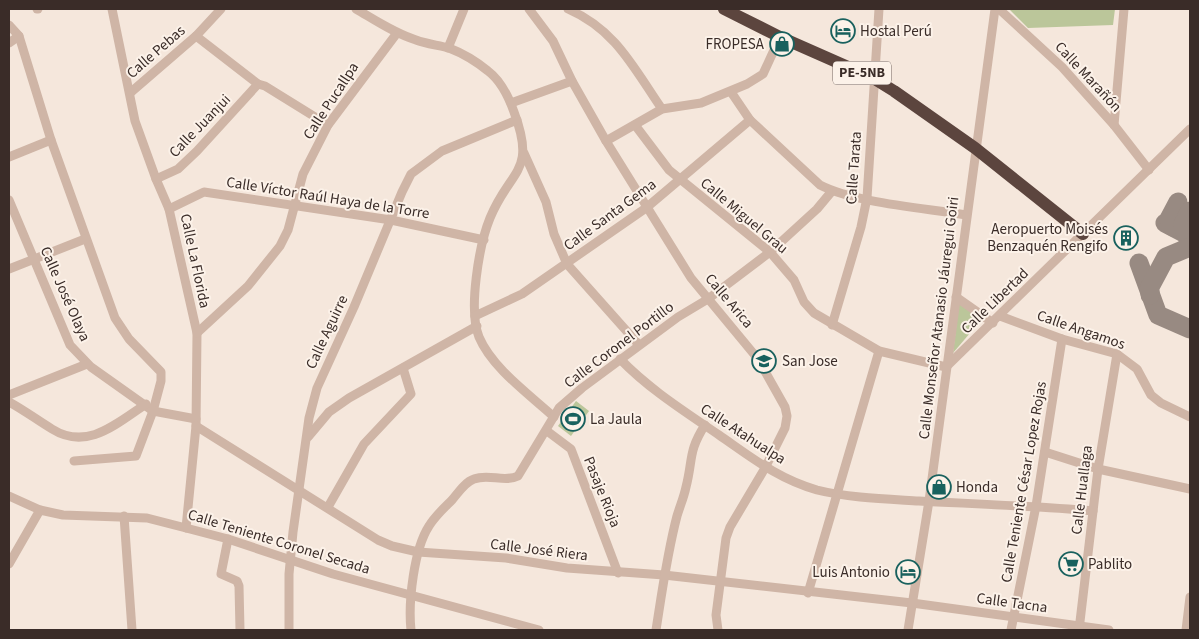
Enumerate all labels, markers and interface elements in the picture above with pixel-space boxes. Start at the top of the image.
hotel icon: Hostal Perú [830,18,856,44]
street label: Calle Pebas [122,21,190,83]
place label: Hostal Perú [860,21,932,42]
shop icon: FROPESA [769,31,795,57]
place label: FROPESA [706,34,765,55]
street label: Calle Marañón [1050,37,1126,117]
street label: Calle Pucallpa [298,58,364,144]
road number: PE-5NB [833,62,891,84]
street label: Calle Juanjui [164,90,236,162]
street label: Calle Tarata [841,131,867,205]
street label: Calle Víctor Raúl Haya de la Torre [225,172,431,224]
street label: Calle Miguel Grau [696,173,792,259]
street label: Calle Santa Gema [559,174,661,256]
street label: Calle Monseñor Atanasio Jáuregui Goiri [914,195,964,441]
street label: Calle La Florida [175,212,215,310]
place label: Aeropuerto Moisés Benzaquén Rengifo [987,219,1108,257]
building icon: Aeropuerto Moisés Benzaquén Rengifo [1113,225,1139,251]
street label: Calle José Olaya [35,243,95,345]
street label: Calle Libertad [956,263,1034,339]
street label: Calle Arica [700,269,758,333]
street label: Calle Aguirre [301,292,353,372]
street label: Calle Coronel Portillo [560,297,678,393]
street label: Calle Angamos [1034,305,1128,355]
school or university icon: San Jose [751,348,777,374]
place label: San Jose [782,351,838,372]
street label: Calle Teniente César Lopez Rojas [996,380,1052,584]
street label: Calle Atahualpa [696,399,790,469]
sports icon: La Jaula [560,406,586,432]
place label: La Jaula [590,409,642,430]
street label: Calle Huallaga [1066,444,1098,536]
street label: Pasaje Rioja [578,453,626,531]
shop icon: Honda [926,474,952,500]
place label: Honda [956,477,998,498]
street label: Calle Teniente Coronel Secada [185,504,373,580]
street label: Calle José Riera [489,534,589,566]
supermarket icon: Pablito [1058,551,1084,577]
place label: Pablito [1088,554,1132,575]
hotel icon: Luis Antonio [895,559,921,585]
place label: Luis Antonio [812,562,890,583]
street label: Calle Tacna [975,588,1049,618]

